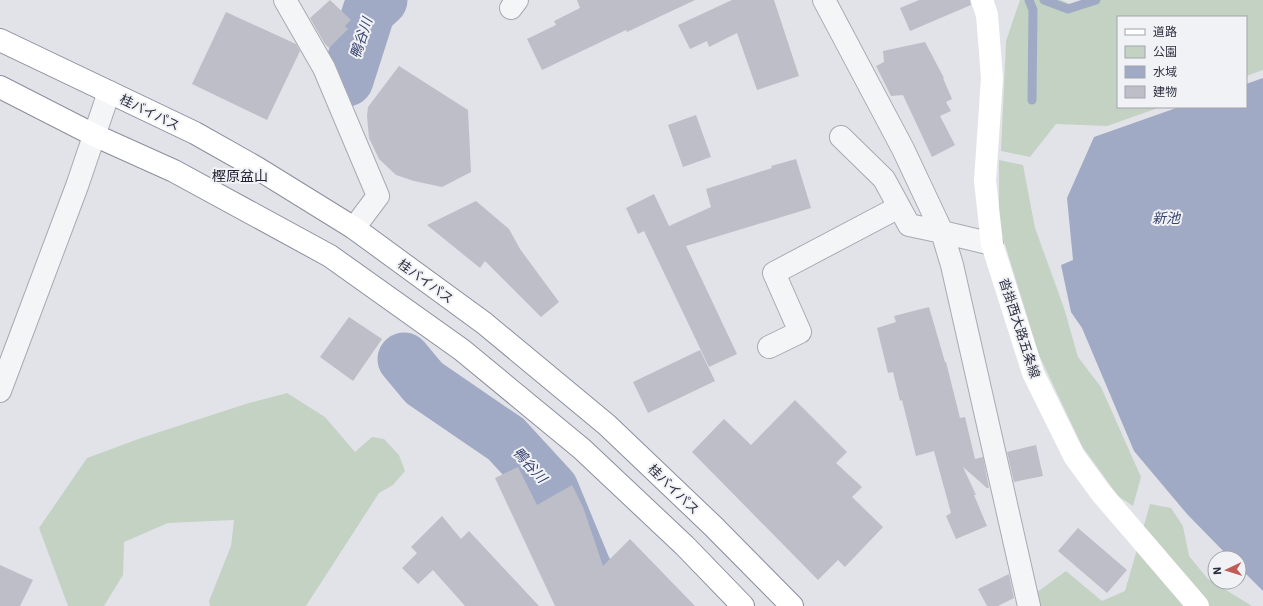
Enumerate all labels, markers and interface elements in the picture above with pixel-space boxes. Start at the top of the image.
water label: 鴨谷川 [346,13,377,61]
legend [1117,16,1247,108]
text: 道路 [1153,24,1177,39]
text: 公園 [1153,44,1177,59]
text: 水域 [1153,64,1177,79]
text: 建物 [1153,84,1177,99]
street label: 桂バイパス [117,91,183,134]
district label: 樫原盆山 [212,167,268,185]
water label: 新池 [1152,209,1182,227]
street label: 桂バイパス [395,255,457,307]
street label: 沓掛西大路五条線 [995,276,1044,380]
water label: 鴨谷川 [509,443,552,488]
street label: 桂バイパス [644,461,703,518]
north arrow [1207,550,1247,590]
text: N [1210,566,1224,575]

